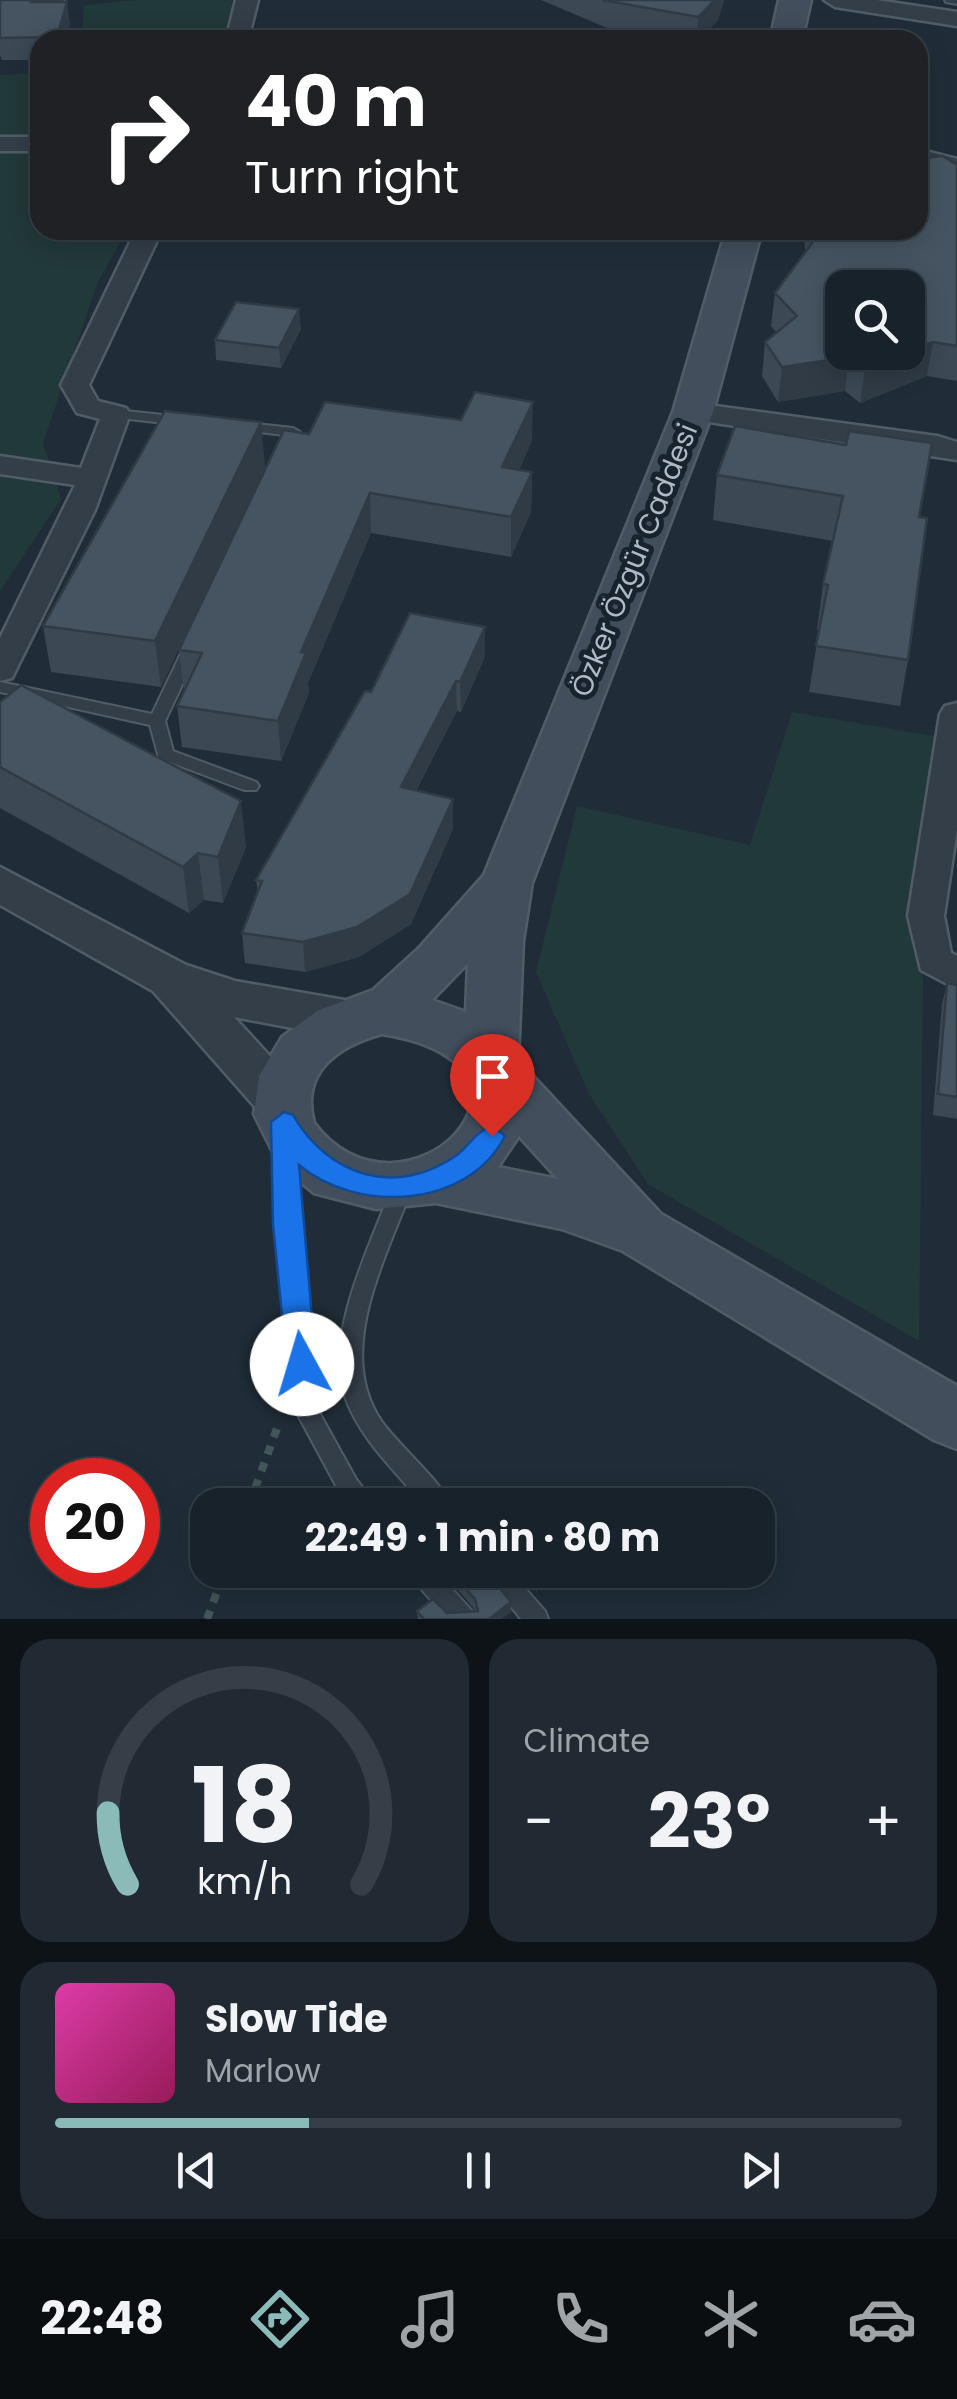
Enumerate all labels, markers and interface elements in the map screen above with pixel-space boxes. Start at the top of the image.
text: 40 m [245,52,427,151]
icon: right [80,70,210,200]
text: Turn right [245,146,459,209]
map controls [825,270,925,370]
button: search [825,270,925,370]
street label: Özker Özgür Caddesi [562,418,707,703]
pin [450,1034,535,1137]
icon: arrive [465,1049,520,1104]
position arrow [250,1312,354,1416]
speed limit sign: 20 [30,1458,160,1588]
text: 22:49 · 1 min · 80 m [305,1511,660,1564]
text: Climate [524,1718,650,1763]
text: 18 [191,1733,298,1878]
text: 23° [648,1769,771,1874]
text: − [524,1783,554,1860]
text: + [864,1783,902,1860]
text: km/h [197,1856,292,1907]
text: Slow Tide [205,1992,388,2045]
text: Marlow [205,2048,321,2093]
icon: previous [169,2143,224,2198]
icon: pause [451,2143,506,2198]
icon: next [733,2143,788,2198]
icon: directions [245,2284,315,2354]
icon: music [395,2284,465,2354]
icon: phone [546,2284,616,2354]
icon: climate [696,2284,766,2354]
icon: car [847,2284,917,2354]
text: 22:48 [40,2287,164,2350]

